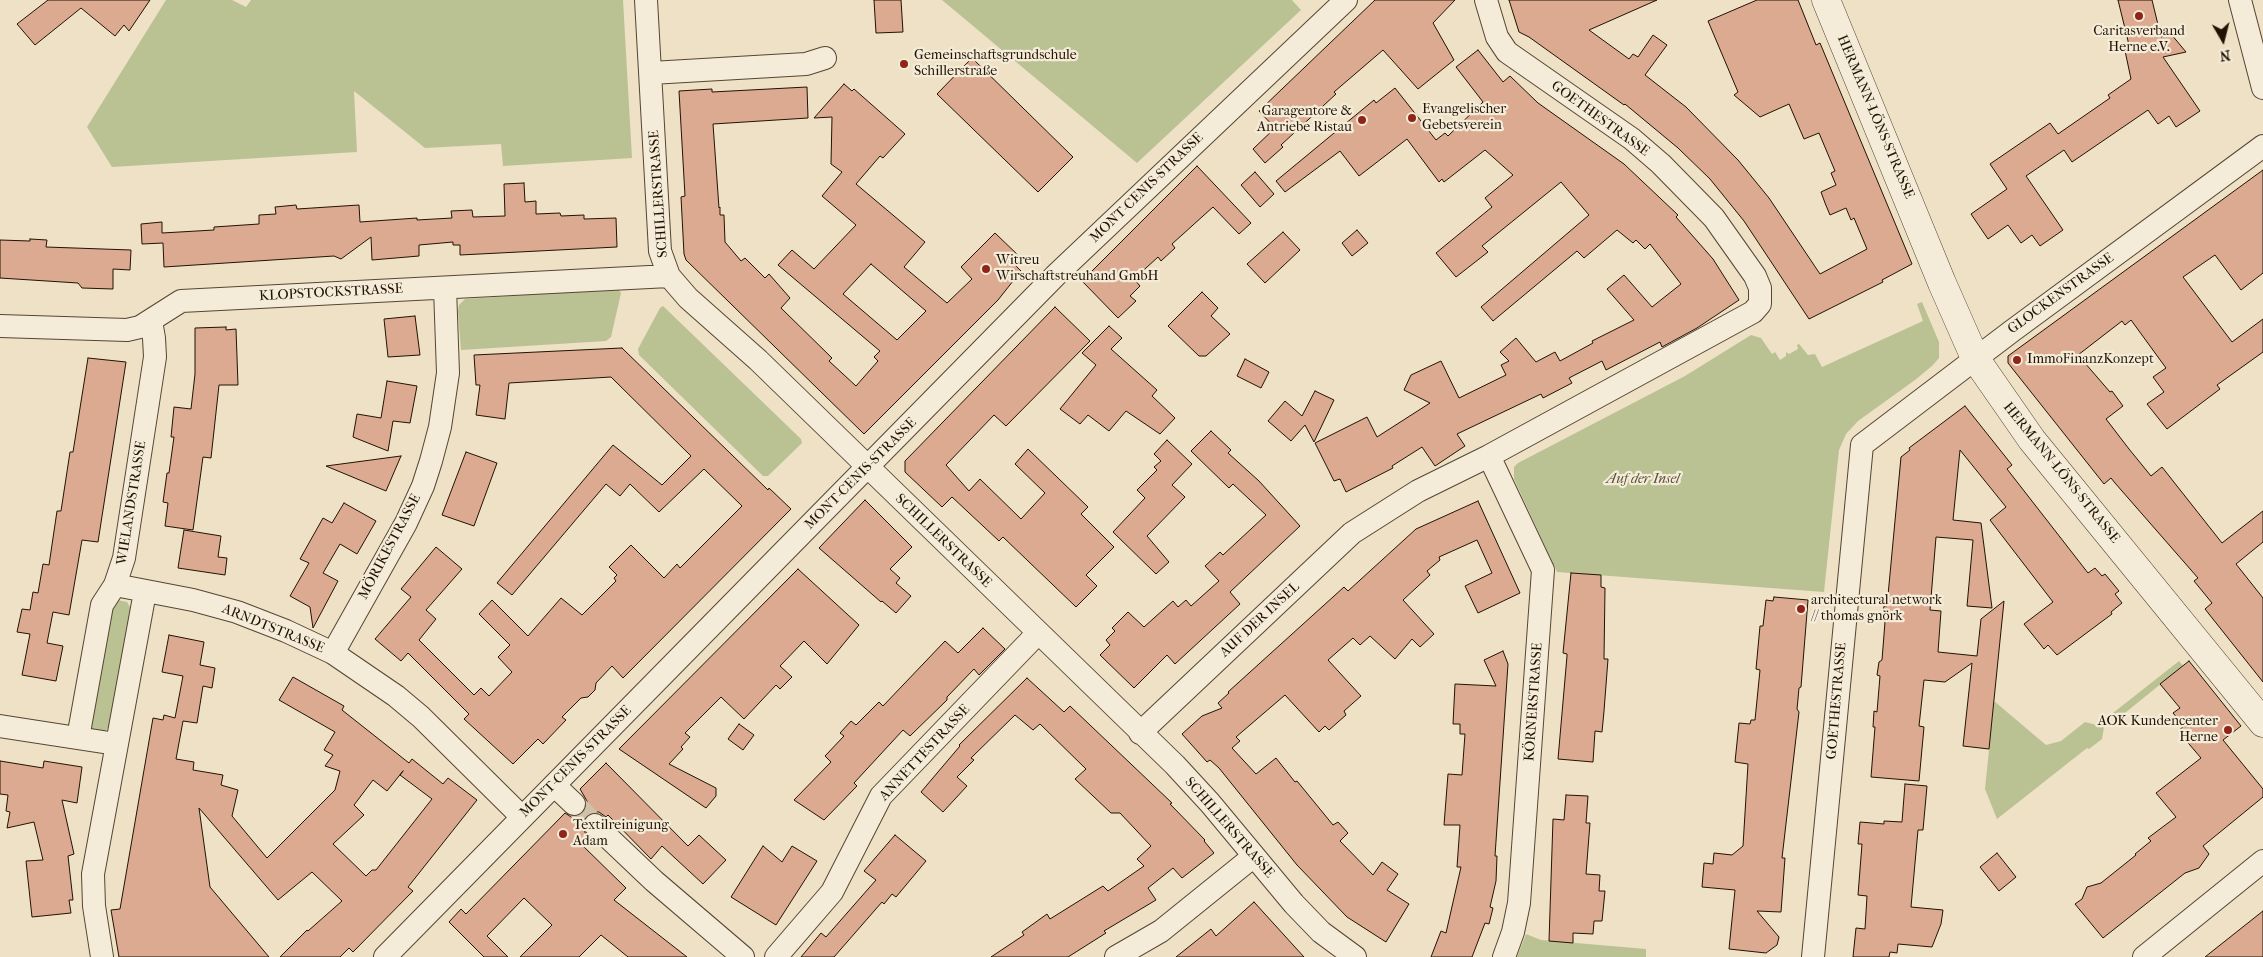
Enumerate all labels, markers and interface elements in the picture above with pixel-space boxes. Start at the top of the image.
marker: Caritasverband Herne e.V. [2133,10,2145,22]
north arrow [2198,15,2248,65]
place label: Caritasverband Herne e.V. [2093,24,2185,56]
street label: HERMANN-LÖNS-STRASSE [1833,33,1917,201]
text: N [2219,46,2232,65]
place label: Gemeinschaftsgrundschule Schillerstraße [914,48,1077,80]
marker: Gemeinschaftsgrundschule Schillerstraße [898,58,910,70]
street label: GOETHESTRASSE [1548,78,1652,160]
place label: Evangelischer Gebetsverein [1422,102,1506,134]
place label: Garagentore & Antriebe Ristau [1257,104,1352,136]
marker: Evangelischer Gebetsverein [1406,112,1418,124]
marker: Garagentore & Antriebe Ristau [1356,114,1368,126]
street label: MONT-CENIS-STRASSE [1087,129,1207,247]
street label: SCHILLERSTRASSE [646,130,672,258]
street label: GLOCKENSTRASSE [2005,250,2117,338]
place label: Witreu Wirschaftstreuhand GmbH [996,253,1159,286]
marker: Witreu Wirschaftstreuhand GmbH [980,263,992,275]
street label: KLOPSTOCKSTRASSE [259,281,403,305]
place label: ImmoFinanzKonzept [2027,352,2154,368]
marker: ImmoFinanzKonzept [2011,354,2023,366]
street label: HERMANN-LÖNS-STRASSE [1999,399,2123,547]
street label: MONT-CENIS-STRASSE [802,415,920,533]
street label: WIELANDSTRASSE [114,440,150,566]
park label: Auf der Insel [1607,472,1679,488]
street label: MÖRIKESTRASSE [355,491,425,603]
street label: SCHILLERSTRASSE [891,491,995,591]
street label: AUF DER INSEL [1217,579,1303,661]
place label: architectural network // thomas gnörk [1811,593,1942,626]
street label: ARNDTSTRASSE [219,601,327,657]
marker: architectural network // thomas gnörk [1795,603,1807,615]
street label: KÖRNERSTRASSE [1521,642,1547,762]
street label: GOETHESTRASSE [1824,642,1850,760]
street label: ANNETTESTRASSE [876,701,974,805]
street label: MONT-CENIS-STRASSE [517,703,635,821]
place label: AOK Kundencenter Herne [2098,714,2218,746]
marker: AOK Kundencenter Herne [2222,724,2234,736]
street label: SCHILLERSTRASSE [1181,774,1277,882]
place label: Textilreinigung Adam [573,818,669,850]
marker: Textilreinigung Adam [557,828,569,840]

